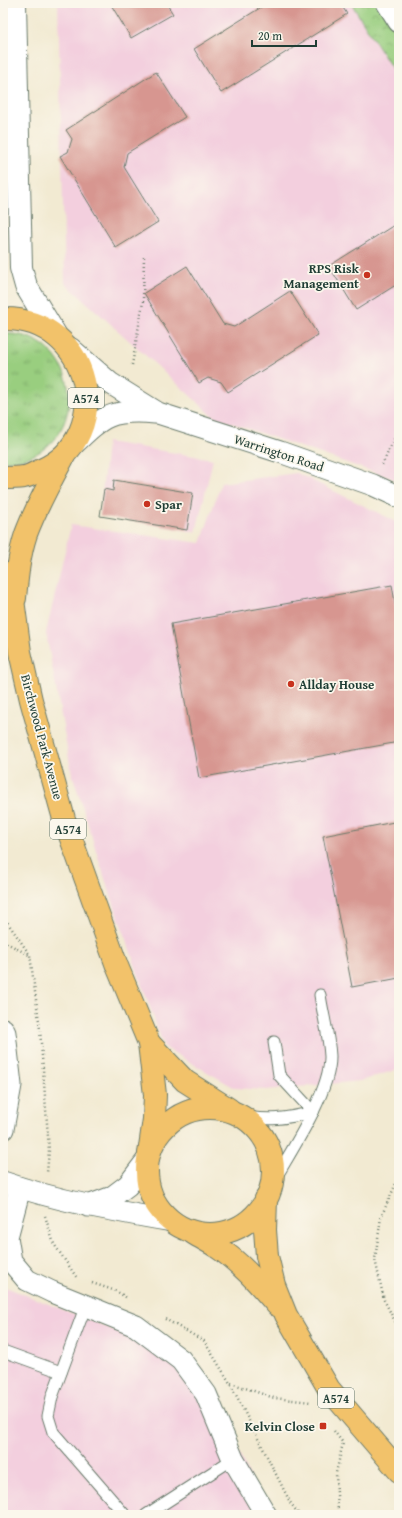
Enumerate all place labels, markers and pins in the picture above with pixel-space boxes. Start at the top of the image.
place label: RPS Risk Management [283,259,360,293]
marker: RPS Risk Management [362,270,372,280]
place label: Spar [155,495,182,514]
marker: Spar [142,499,152,509]
place label: Allday House [299,675,374,694]
marker: Allday House [286,679,296,689]
place label: Kelvin Close [245,1417,315,1436]
marker: Kelvin Close [318,1421,328,1431]

